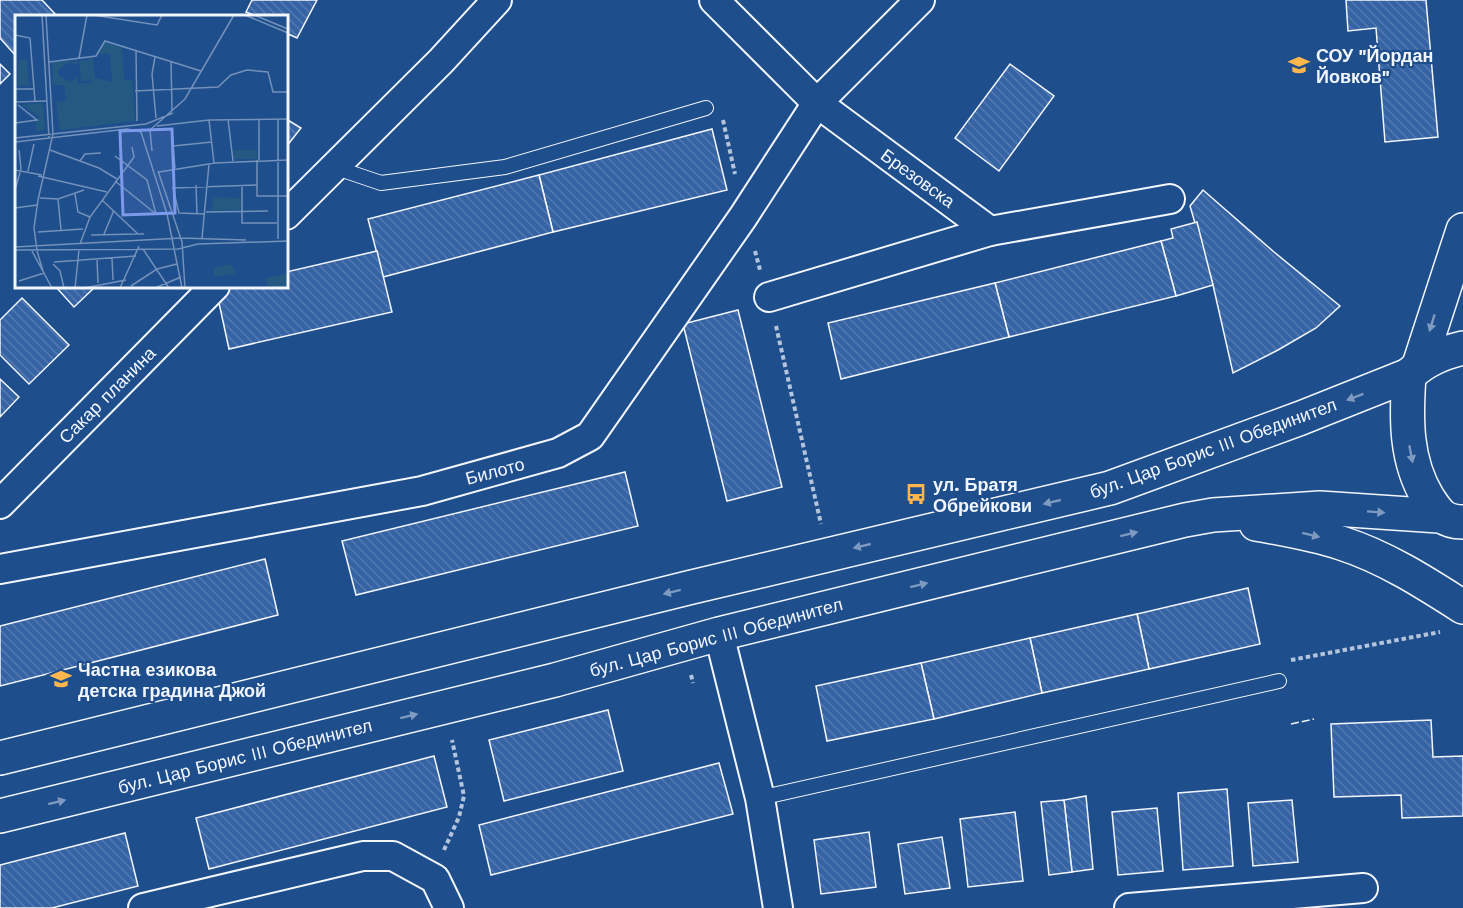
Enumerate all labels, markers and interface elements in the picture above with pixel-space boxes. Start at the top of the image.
inset map [15,15,288,288]
place label: СОУ "Йордан Йовков" [1316,45,1433,87]
school or university icon: СОУ "Йордан Йовков" [1287,53,1311,77]
street label: Брезовска [877,144,960,212]
one-way arrow [1427,314,1436,332]
street label: Сакар планина [54,342,160,448]
street label: бул. Цар Борис III Обединител [1087,393,1339,503]
one-way arrow [1346,393,1364,402]
one-way arrow [1407,445,1416,464]
street label: Билото [463,453,527,489]
place label: ул. Братя Обрейкови [933,474,1032,516]
bus stop icon: ул. Братя Обрейкови [904,482,928,506]
one-way arrow [1043,497,1061,507]
one-way arrow [1367,507,1386,517]
one-way arrow [1120,528,1138,538]
one-way arrow [1302,531,1321,541]
one-way arrow [853,541,871,551]
one-way arrow [910,580,928,590]
one-way arrow [663,587,682,597]
street label: бул. Цар Борис III Обединител [587,593,845,681]
place label: Частна езикова детска градина Джой [78,659,266,701]
school or university icon: Частна езикова детска градина Джой [49,667,73,691]
one-way arrow [400,710,419,720]
street label: бул. Цар Борис III Обединител [116,714,374,798]
one-way arrow [48,797,66,807]

